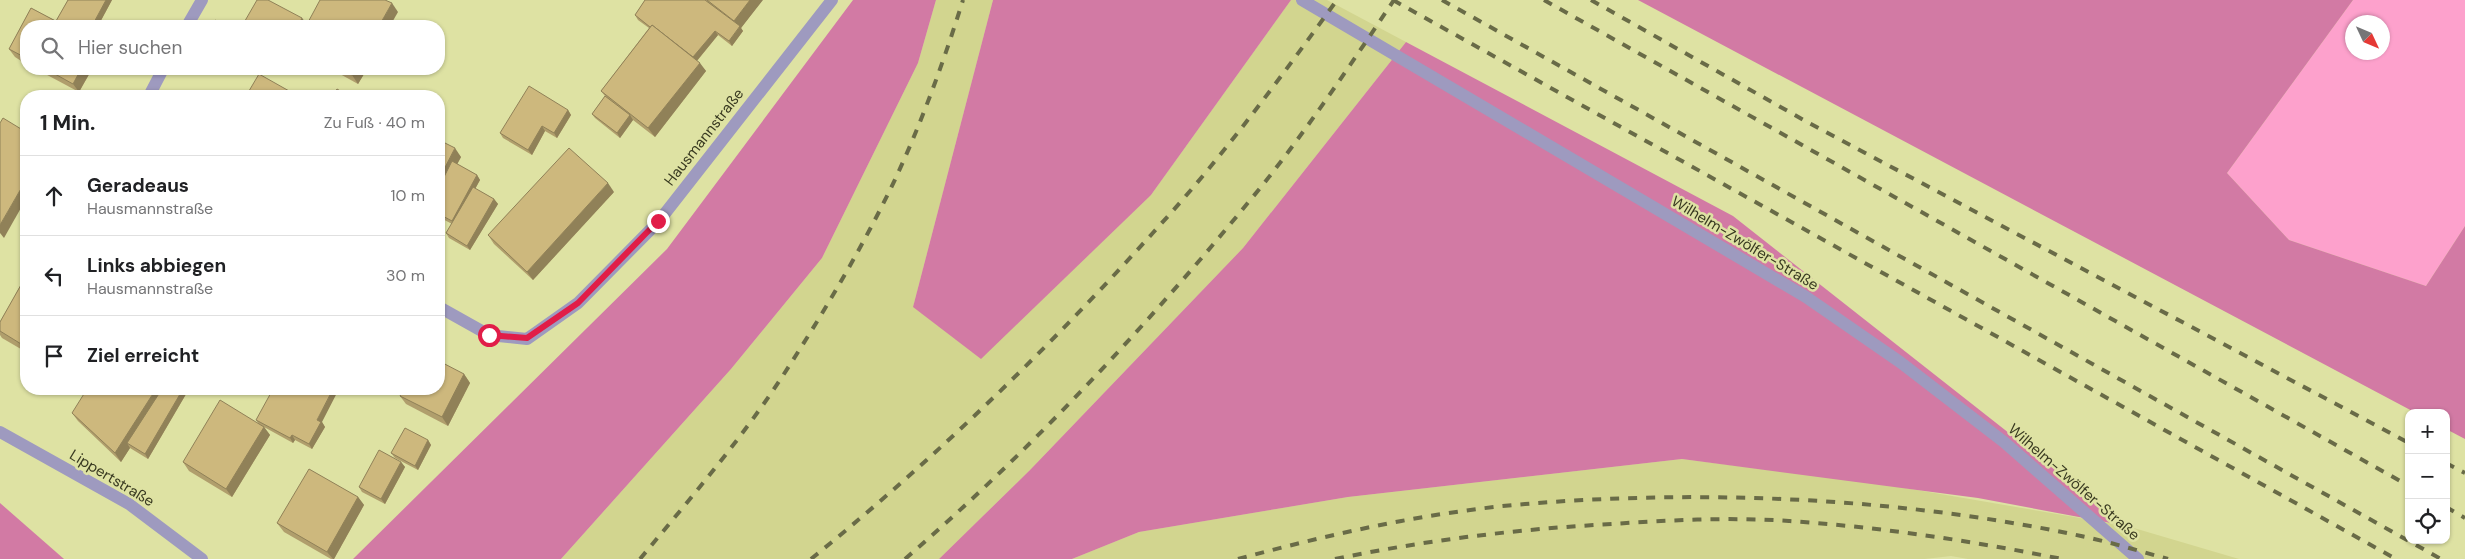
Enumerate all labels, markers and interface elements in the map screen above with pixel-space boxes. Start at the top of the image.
north arrow [2345,15,2390,60]
search box [20,20,445,75]
icon: search [38,34,66,62]
text: Hier suchen [78,35,182,60]
street label: Hausmannstraße [660,84,748,190]
text: 1 Min. [40,109,95,137]
text: Zu Fuß · 40 m [324,112,425,133]
text: Geradeaus [87,173,189,198]
icon: ahead [40,182,68,210]
text: 10 m [391,185,425,206]
street label: Wilhelm-Zwölfer-Straße [1668,191,1822,295]
text: Hausmannstraße [87,198,213,219]
route end [647,210,670,233]
text: Links abbiegen [87,253,226,278]
icon: left [40,262,68,290]
text: 30 m [386,265,425,286]
text: Hausmannstraße [87,278,213,299]
route start [478,324,501,347]
icon: arrive [40,342,68,370]
text: Ziel erreicht [87,343,199,368]
map controls [2405,409,2450,544]
button: + [2405,409,2450,454]
street label: Wilhelm-Zwölfer-Straße [2004,419,2144,545]
street label: Lippertstraße [66,445,158,511]
button: − [2405,454,2450,499]
button: locate [2405,499,2450,544]

